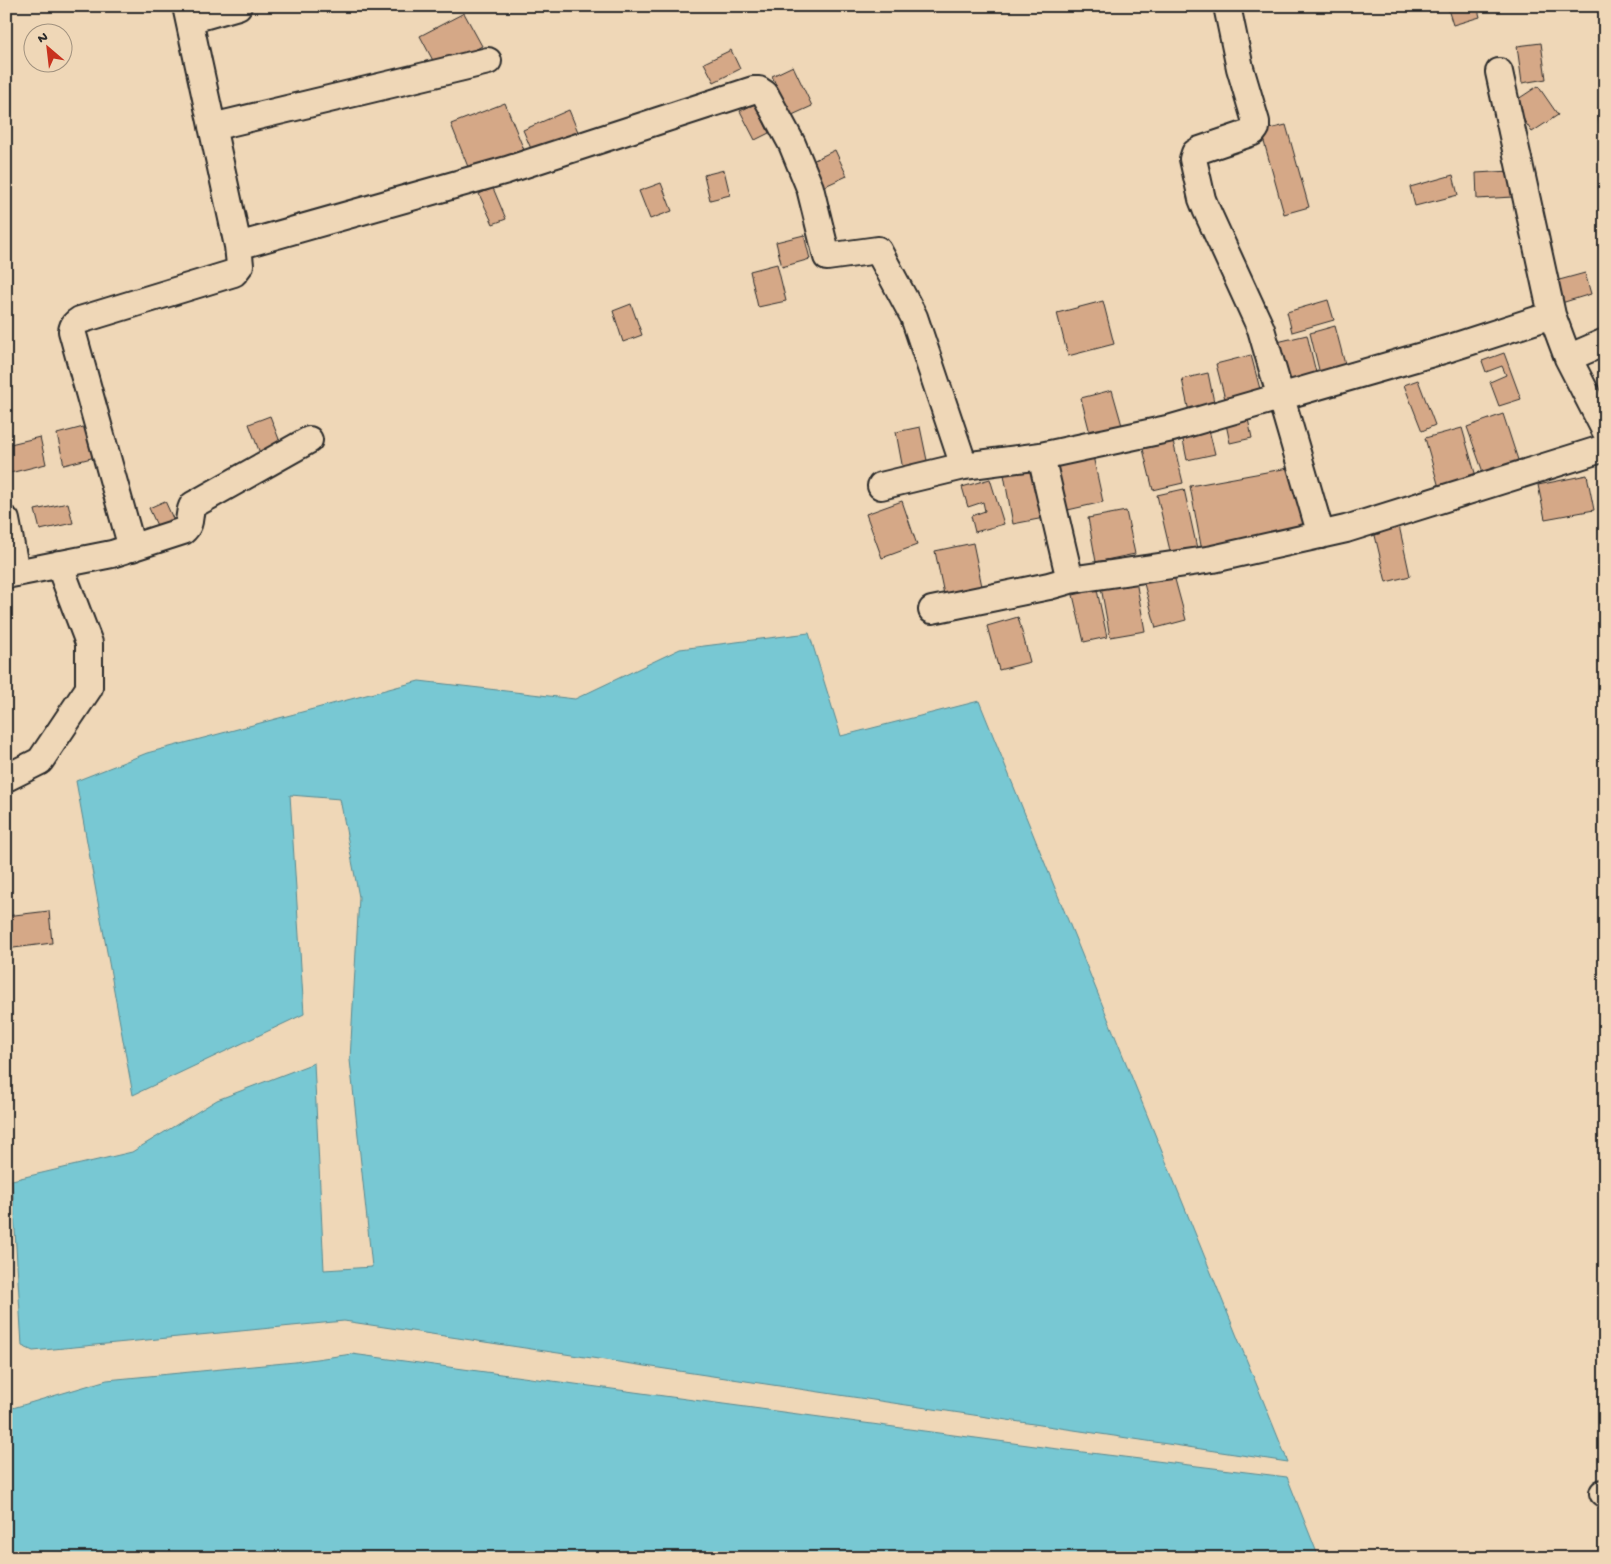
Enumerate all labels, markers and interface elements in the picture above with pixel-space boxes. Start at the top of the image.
north arrow [22,22,72,72]
text: N [35,29,51,48]

